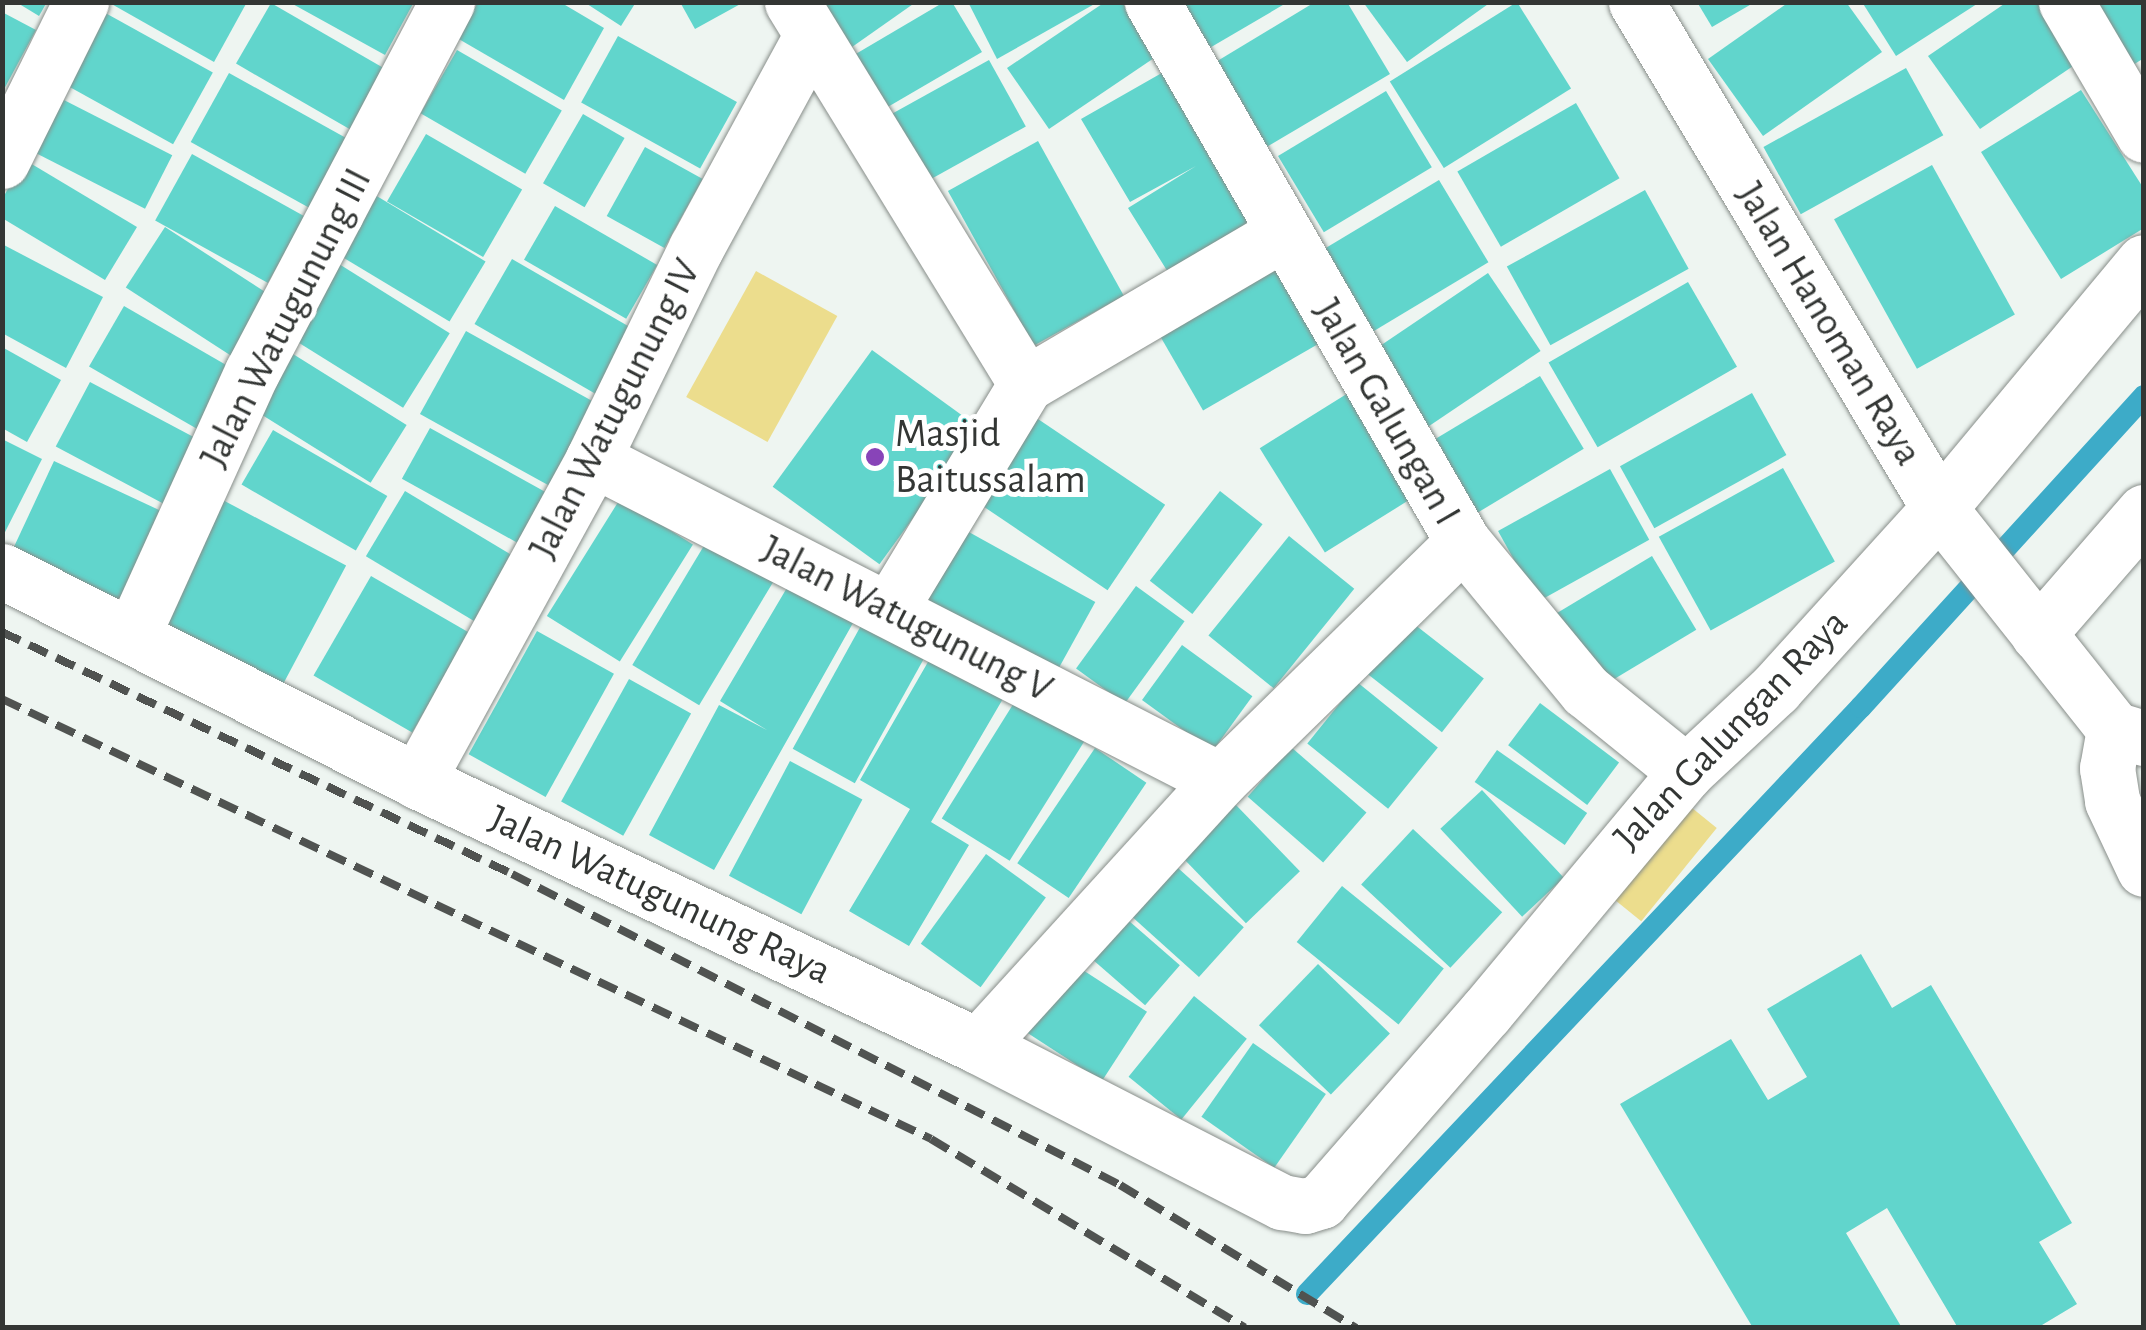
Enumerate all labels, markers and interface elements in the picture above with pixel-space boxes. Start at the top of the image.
street label: Jalan Watugunung III [190,160,382,476]
street label: Jalan Hanoman Raya [1726,174,1932,474]
street label: Jalan Watugunung IV [519,251,711,567]
street label: Jalan Galungan I [1303,290,1471,534]
place label: Masjid Baitussalam [895,410,1086,504]
marker: Masjid Baitussalam [864,446,886,468]
street label: Jalan Watugunung V [754,525,1060,713]
street label: Jalan Galungan Raya [1604,600,1858,860]
street label: Jalan Watugunung Raya [481,795,839,995]

